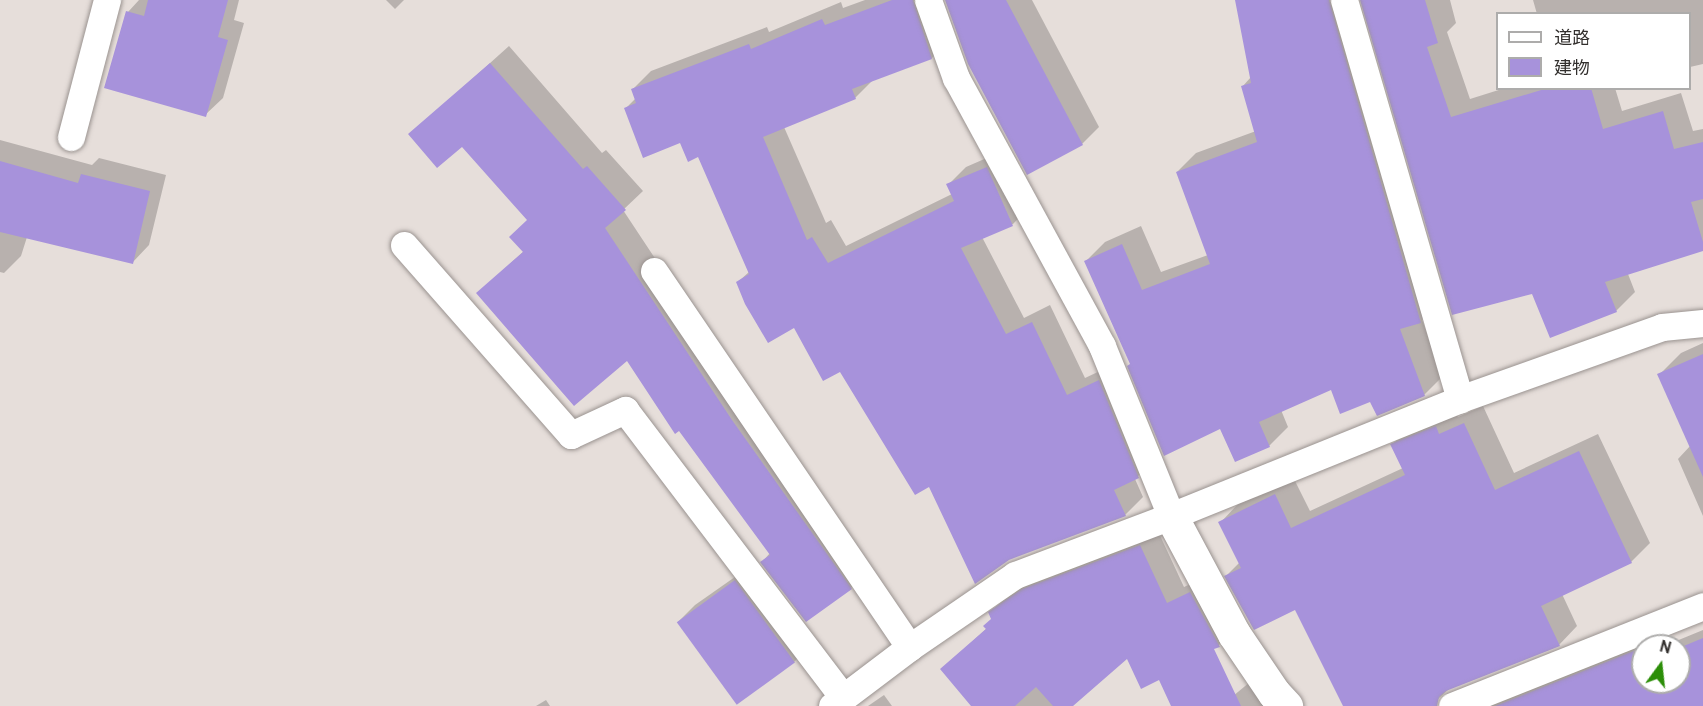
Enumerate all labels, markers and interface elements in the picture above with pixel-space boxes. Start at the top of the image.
legend [1496,12,1691,90]
text: 道路 [1554,28,1590,51]
text: 建物 [1554,58,1590,81]
north arrow [1631,634,1691,694]
text: N [1657,637,1673,660]

